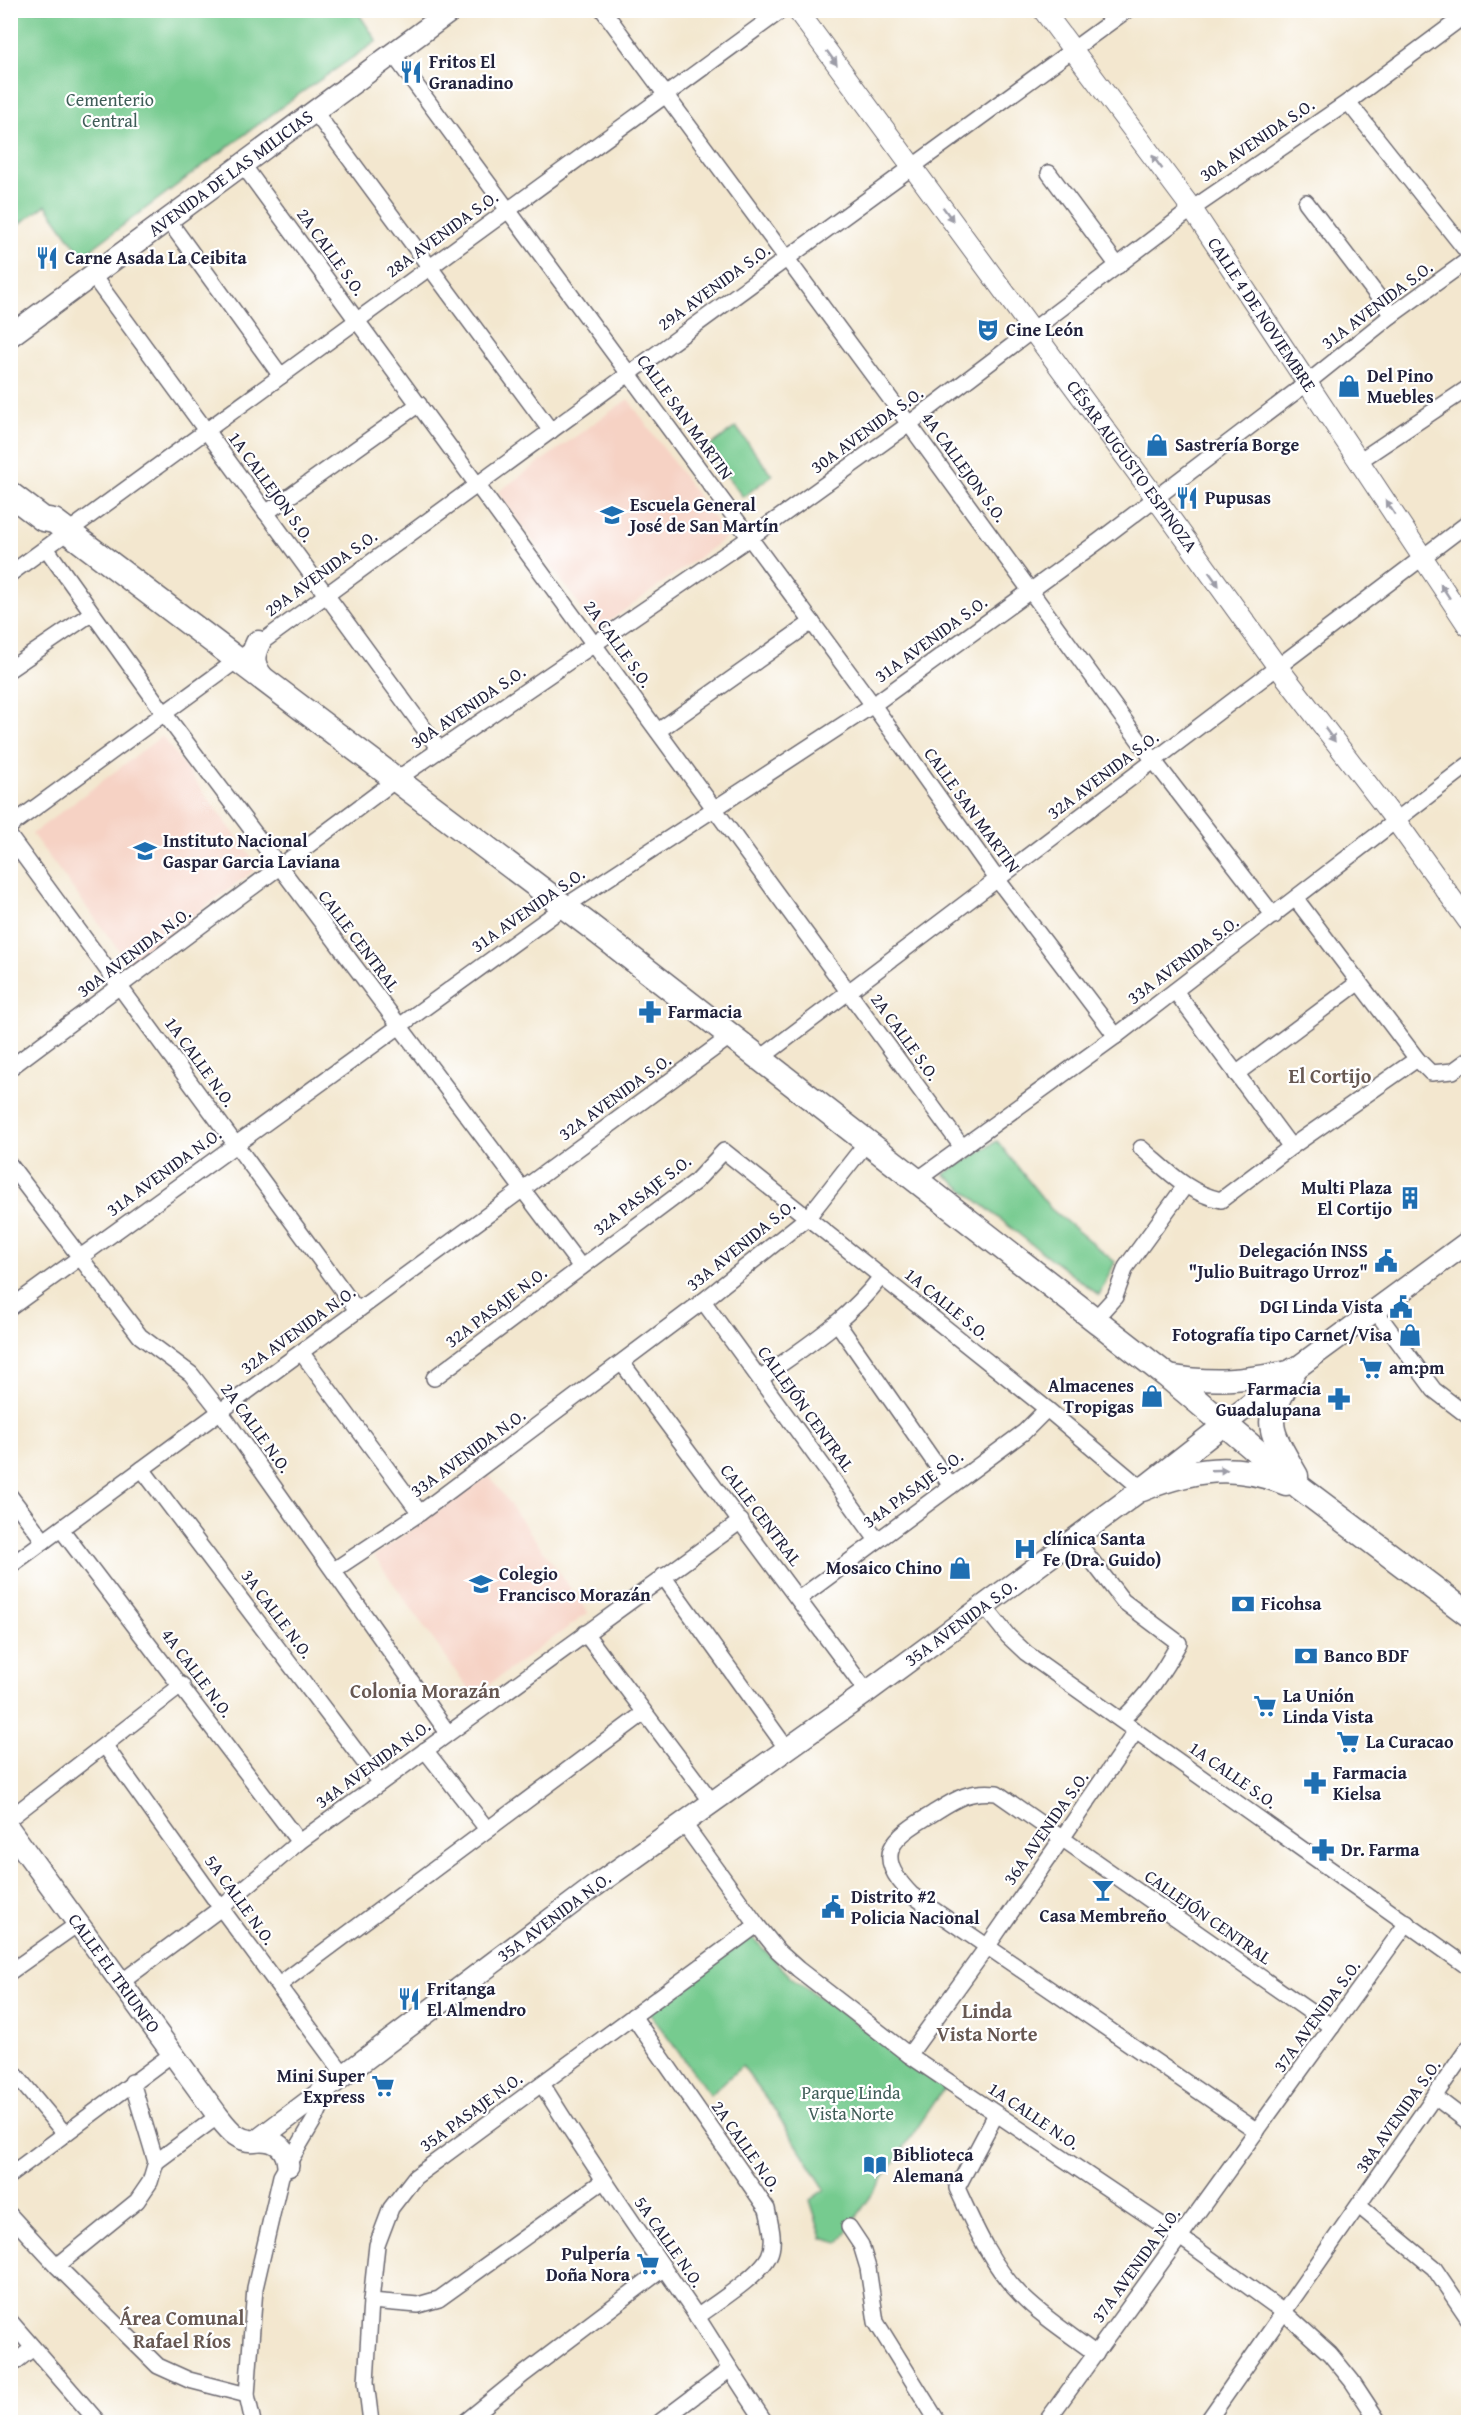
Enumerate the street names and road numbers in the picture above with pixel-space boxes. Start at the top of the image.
street label: 30A AVENIDA S.O. [1194,91,1320,188]
street label: AVENIDA DE LAS MILICIAS [142,103,319,243]
street label: 28A AVENIDA S.O. [380,183,504,284]
street label: 2A CALLE S.O. [290,202,373,301]
street label: CALLE 4 DE NOVIEMBRE [1201,231,1323,397]
street label: 29A AVENIDA S.O. [652,236,776,337]
street label: 31A AVENIDA S.O. [1315,254,1438,356]
street label: CALLE SAN MARTIN [631,348,740,485]
street label: CÉSAR AUGUSTO ESPINOZA [1060,374,1205,558]
street label: 30A AVENIDA S.O. [805,379,929,480]
street label: 4A CALLEJON S.O. [915,406,1014,528]
street label: 1A CALLEJON S.O. [222,426,321,548]
street label: 29A AVENIDA S.O. [259,522,383,623]
street label: 31A AVENIDA S.O. [869,588,993,689]
street label: 2A CALLE S.O. [577,594,660,693]
street label: 30A AVENIDA S.O. [405,658,531,755]
street label: 32A AVENIDA S.O. [1041,724,1164,826]
street label: CALLE SAN MARTIN [918,741,1027,878]
street label: 31A AVENIDA S.O. [465,860,590,959]
street label: CALLE CENTRAL [312,884,407,998]
street label: 30A AVENIDA N.O. [71,900,196,1004]
street label: 33A AVENIDA S.O. [1121,909,1244,1011]
street label: 2A CALLE S.O. [864,987,947,1086]
street label: 1A CALLE N.O. [158,1011,242,1112]
street label: 32A AVENIDA S.O. [553,1046,677,1147]
street label: 31A AVENIDA N.O. [100,1121,227,1223]
street label: 32A PASAJE S.O. [587,1147,697,1242]
street label: 33A AVENIDA S.O. [680,1192,801,1297]
street label: 32A PASAJE N.O. [439,1259,552,1354]
street label: 1A CALLE S.O. [899,1261,996,1346]
street label: 32A AVENIDA N.O. [234,1279,361,1381]
street label: CALLEJÓN CENTRAL [751,1340,862,1477]
street label: 2A CALLE N.O. [214,1377,298,1478]
street label: 33A AVENIDA N.O. [404,1402,531,1504]
street label: 34A PASAJE S.O. [857,1443,969,1534]
street label: CALLE CENTRAL [714,1458,809,1572]
street label: 3A CALLE N.O. [235,1563,320,1664]
street label: 35A AVENIDA S.O. [899,1572,1022,1673]
street label: 4A CALLE N.O. [155,1622,240,1723]
street label: 34A AVENIDA N.O. [309,1713,436,1815]
street label: 1A CALLE S.O. [1183,1734,1283,1815]
street label: 36A AVENIDA S.O. [996,1765,1095,1890]
street label: 5A CALLE N.O. [198,1849,282,1950]
street label: CALLEJÓN CENTRAL [1139,1863,1278,1971]
street label: 35A AVENIDA N.O. [491,1865,616,1968]
street label: CALLE EL TRIUNFO [62,1907,167,2038]
street label: 37A AVENIDA S.O. [1266,1954,1367,2078]
street label: 38A AVENIDA S.O. [1348,2053,1447,2178]
street label: 35A PASAJE N.O. [414,2065,528,2158]
street label: 1A CALLE N.O. [983,2075,1086,2156]
street label: 2A CALLE N.O. [705,2095,788,2197]
street label: 5A CALLE N.O. [628,2191,711,2293]
street label: 37A AVENIDA N.O. [1085,2201,1187,2328]

